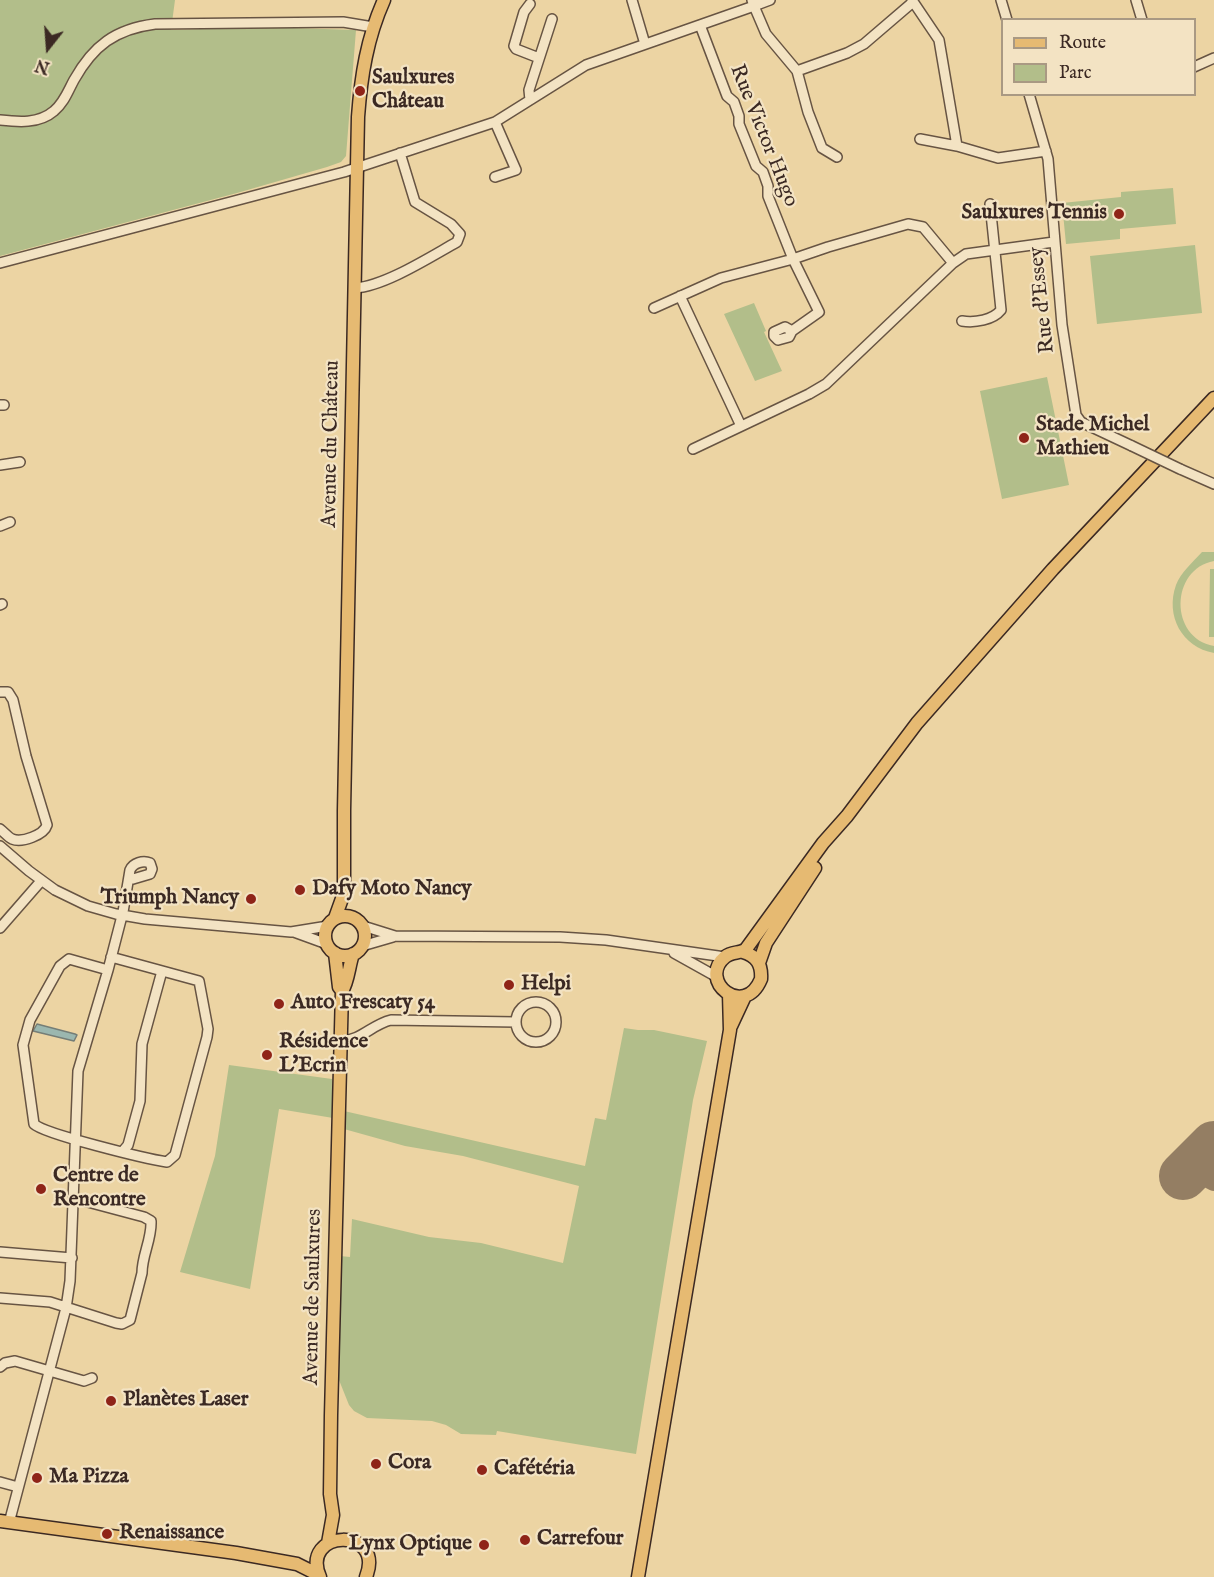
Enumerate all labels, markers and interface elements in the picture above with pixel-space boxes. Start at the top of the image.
north arrow [18,18,78,78]
legend [1001,18,1196,96]
text: Route [1059,32,1106,55]
text: N [33,54,52,77]
street label: Rue Victor Hugo [723,61,803,211]
text: Parc [1059,62,1091,85]
place label: Saulxures Château [372,66,454,116]
marker: Saulxures Château [353,84,367,98]
place label: Saulxures Tennis [962,201,1107,227]
marker: Saulxures Tennis [1112,207,1126,221]
street label: Rue d'Essey [1025,245,1061,355]
street label: Avenue du Château [318,360,346,528]
place label: Stade Michel Mathieu [1036,413,1149,463]
marker: Stade Michel Mathieu [1017,431,1031,445]
place label: Dafy Moto Nancy [312,877,472,903]
marker: Dafy Moto Nancy [293,883,307,897]
place label: Triumph Nancy [101,886,239,912]
marker: Triumph Nancy [244,892,258,906]
place label: Helpi [521,972,571,998]
marker: Helpi [502,978,516,992]
place label: Auto Frescaty 54 [291,991,435,1017]
marker: Auto Frescaty 54 [272,997,286,1011]
place label: Résidence L'Ecrin [279,1030,368,1080]
marker: Résidence L'Ecrin [260,1048,274,1062]
place label: Centre de Rencontre [53,1164,146,1214]
marker: Centre de Rencontre [34,1182,48,1196]
street label: Avenue de Saulxures [300,1209,328,1385]
place label: Planètes Laser [123,1388,248,1414]
marker: Planètes Laser [104,1394,118,1408]
place label: Cora [388,1451,431,1477]
marker: Cora [369,1457,383,1471]
place label: Cafétéria [494,1457,575,1483]
marker: Cafétéria [475,1463,489,1477]
place label: Ma Pizza [49,1465,129,1491]
marker: Ma Pizza [30,1471,44,1485]
place label: Renaissance [119,1521,224,1547]
marker: Renaissance [100,1527,114,1541]
place label: Carrefour [537,1527,623,1553]
place label: Lynx Optique [349,1532,472,1558]
marker: Carrefour [518,1533,532,1547]
marker: Lynx Optique [477,1538,491,1552]

